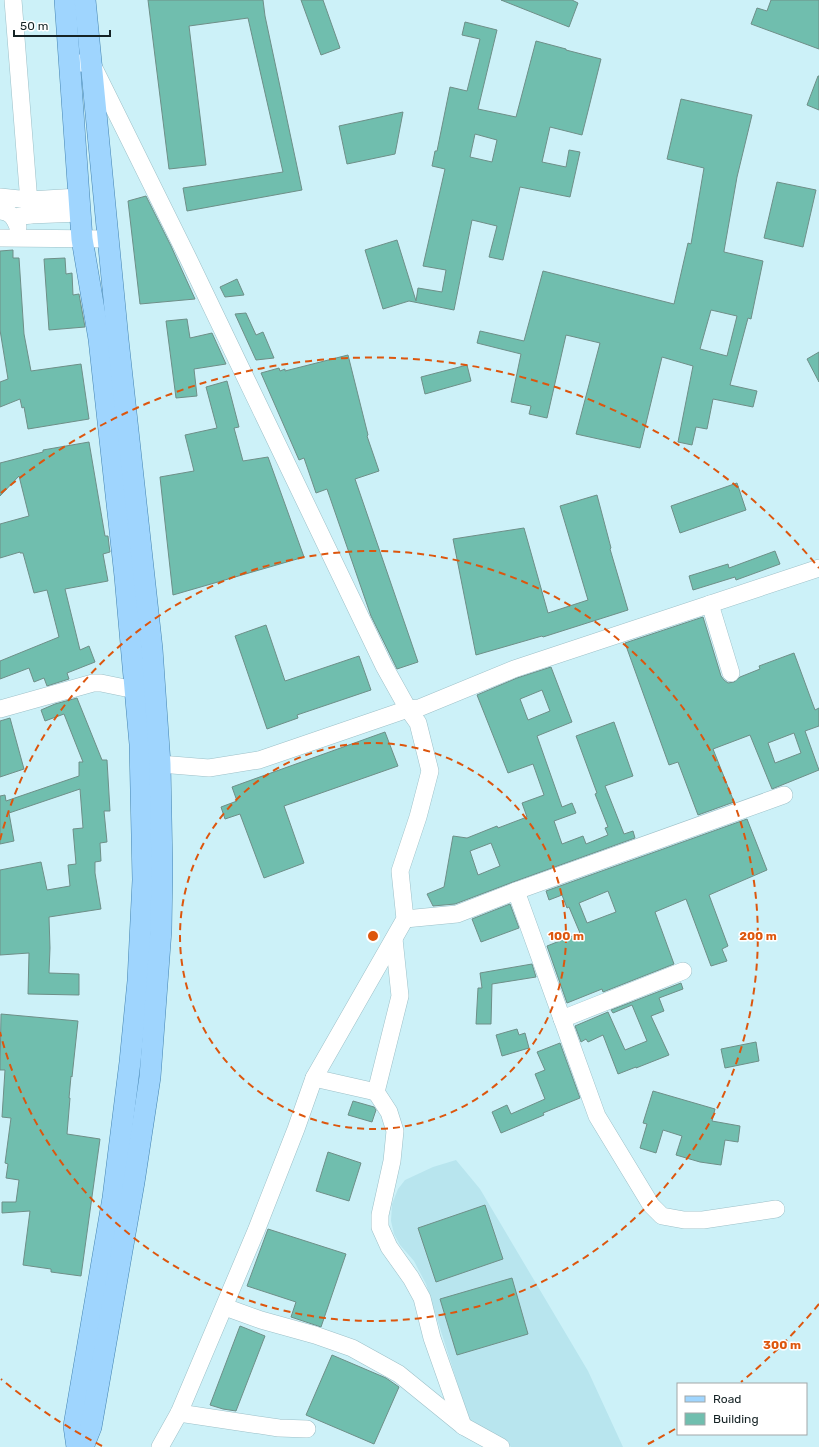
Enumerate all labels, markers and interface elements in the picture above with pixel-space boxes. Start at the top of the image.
scale bar [14,12,110,38]
text: 50 m [20,19,48,33]
centre of rings [366,929,380,943]
text: 100 m [548,929,584,943]
text: 200 m [739,929,777,943]
text: 300 m [763,1338,801,1352]
legend [677,1383,807,1435]
text: Road [713,1392,741,1406]
text: Building [713,1412,759,1426]

